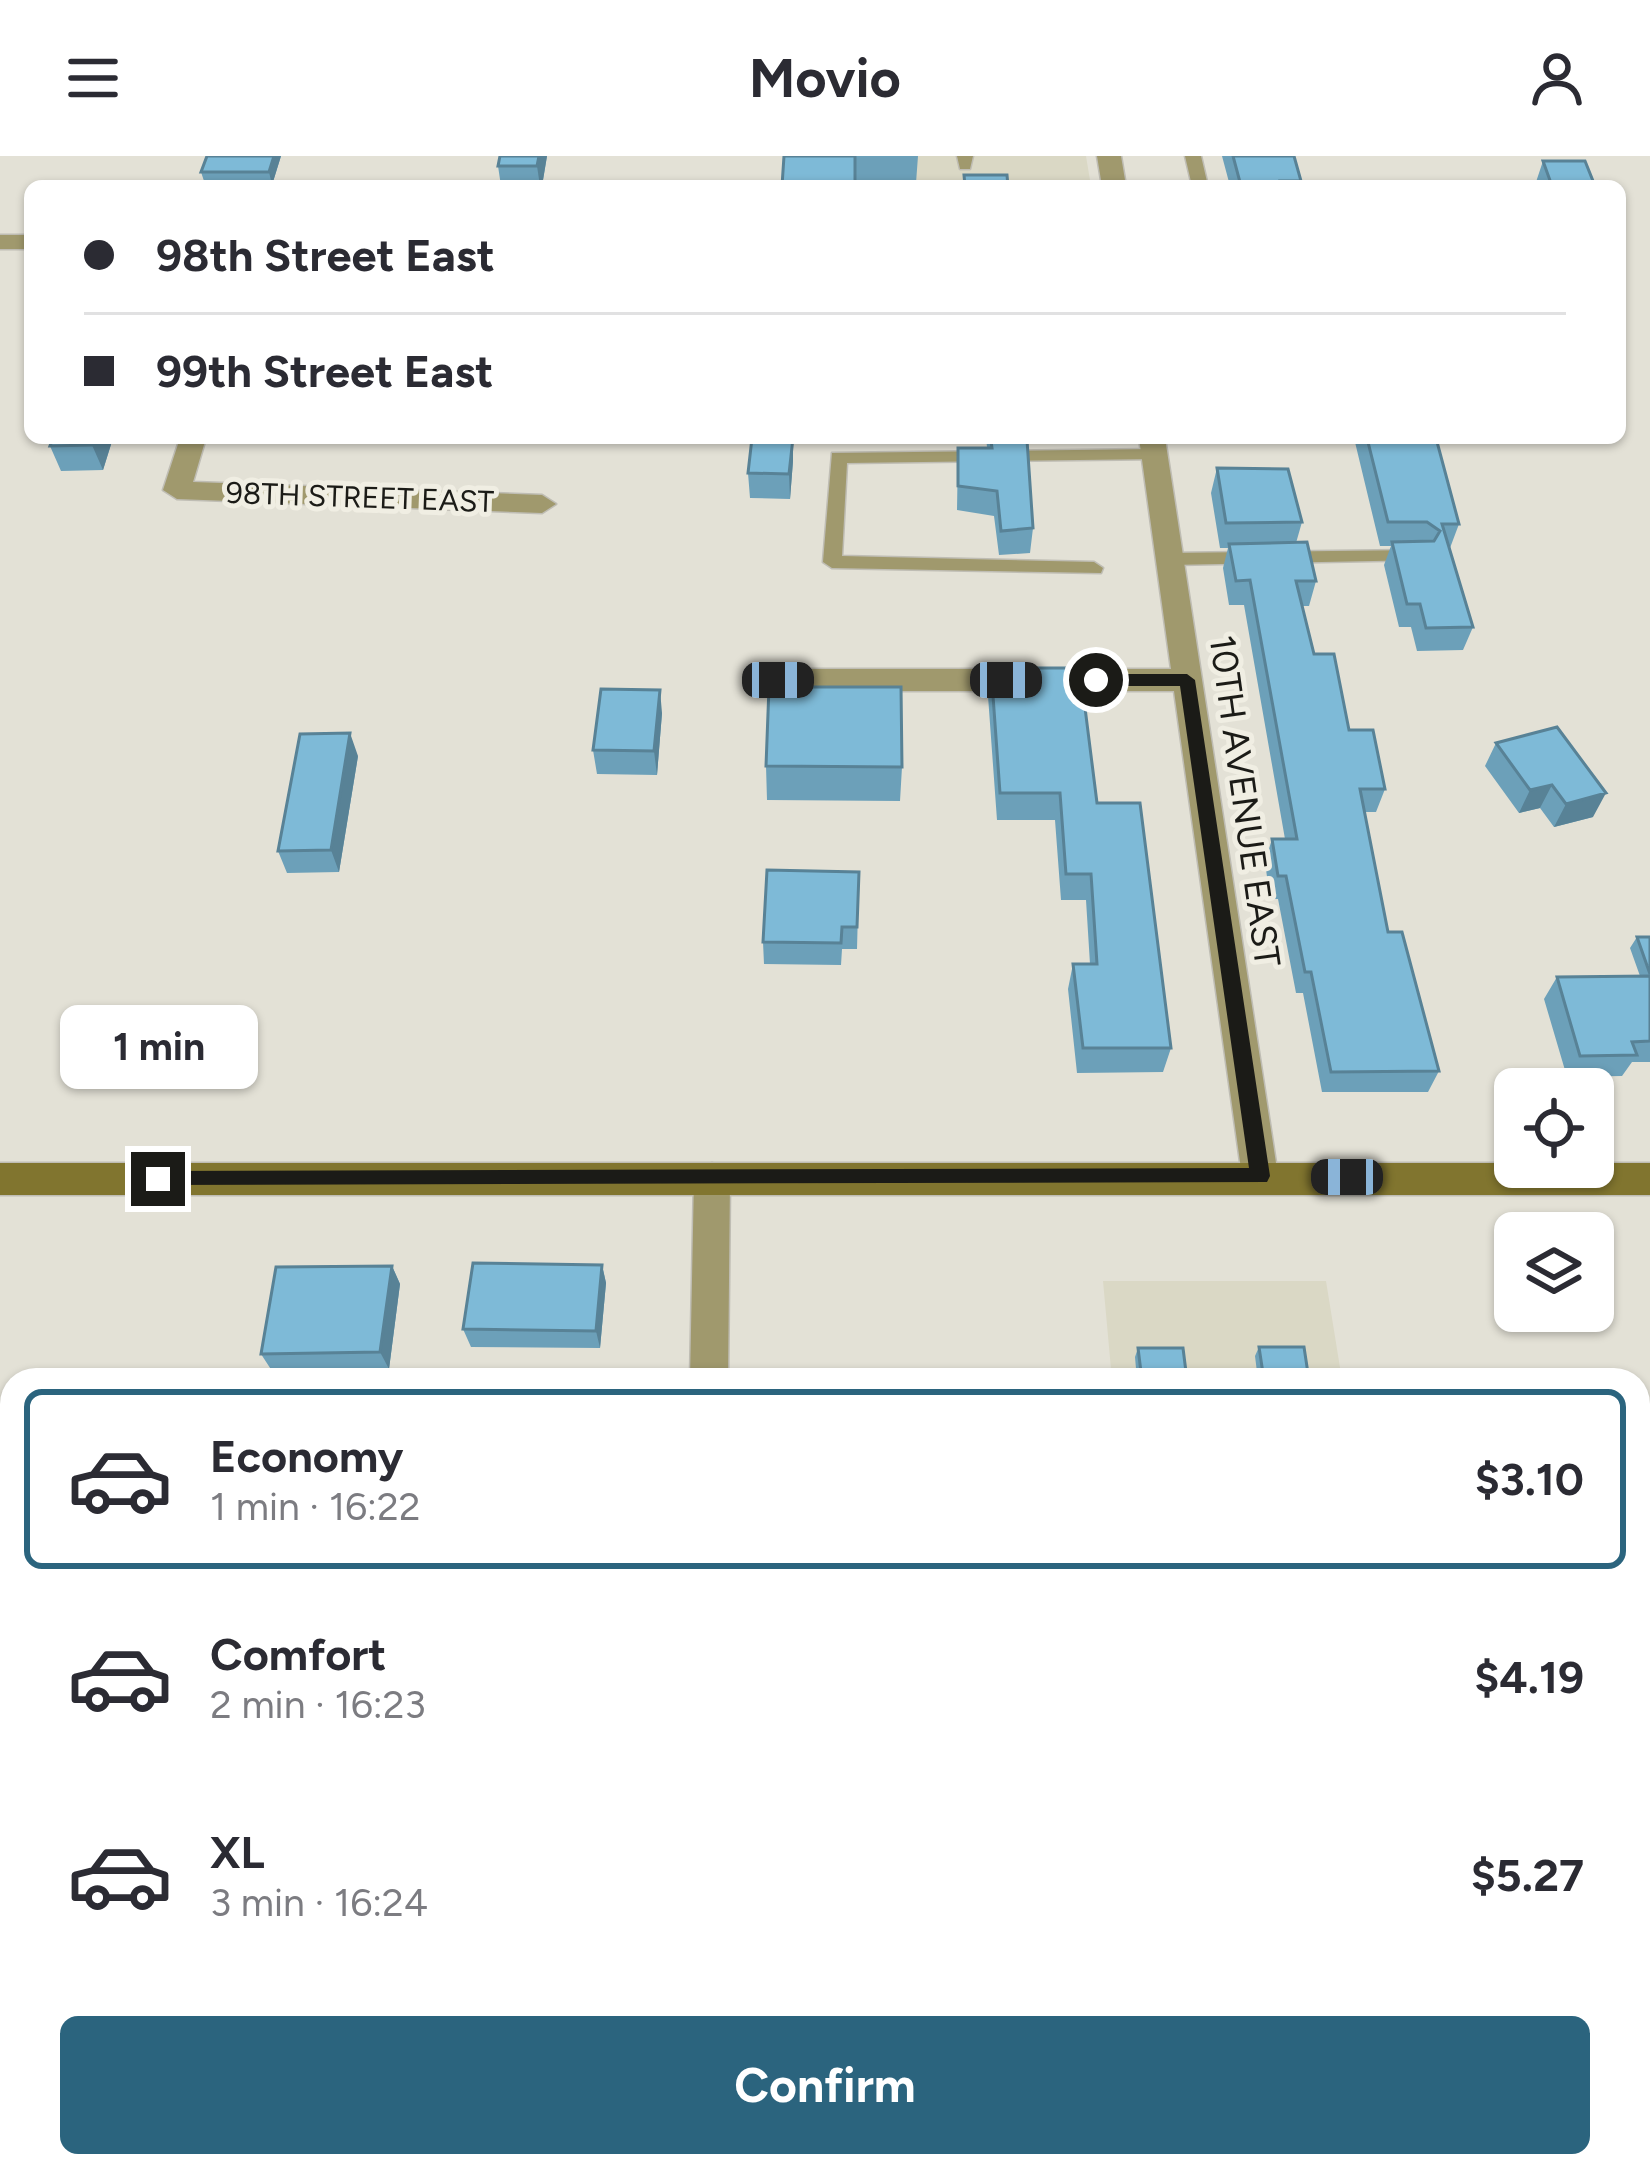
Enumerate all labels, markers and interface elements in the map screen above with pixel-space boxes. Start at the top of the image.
icon: menu [60,45,126,111]
icon: person [1524,45,1590,111]
text: Movio [749,46,901,111]
text: 98th Street East [156,228,495,282]
text: 99th Street East [156,344,493,398]
street label: 98TH STREET EAST [225,474,495,520]
street label: 10TH AVENUE EAST [1200,633,1290,969]
route start [1069,653,1123,707]
car [742,662,814,698]
car [970,662,1042,698]
callout: 1 min [59,1005,257,1089]
text: 1 min [113,1023,205,1070]
map controls [1494,1068,1614,1332]
button: locate [1494,1068,1614,1188]
route end [131,1152,185,1206]
car [1311,1159,1383,1195]
button: layers [1494,1212,1614,1332]
icon: car [66,1425,174,1533]
text: Economy [210,1429,403,1483]
text: $3.10 [1475,1452,1584,1506]
text: 1 min · 16:22 [210,1483,421,1530]
icon: car [66,1623,174,1731]
text: Comfort [210,1627,386,1681]
text: $4.19 [1474,1650,1584,1704]
text: 2 min · 16:23 [210,1681,426,1728]
icon: car [66,1821,174,1929]
text: XL [210,1825,265,1879]
text: $5.27 [1471,1848,1584,1902]
text: 3 min · 16:24 [210,1879,428,1926]
button: Confirm [60,2016,1590,2154]

